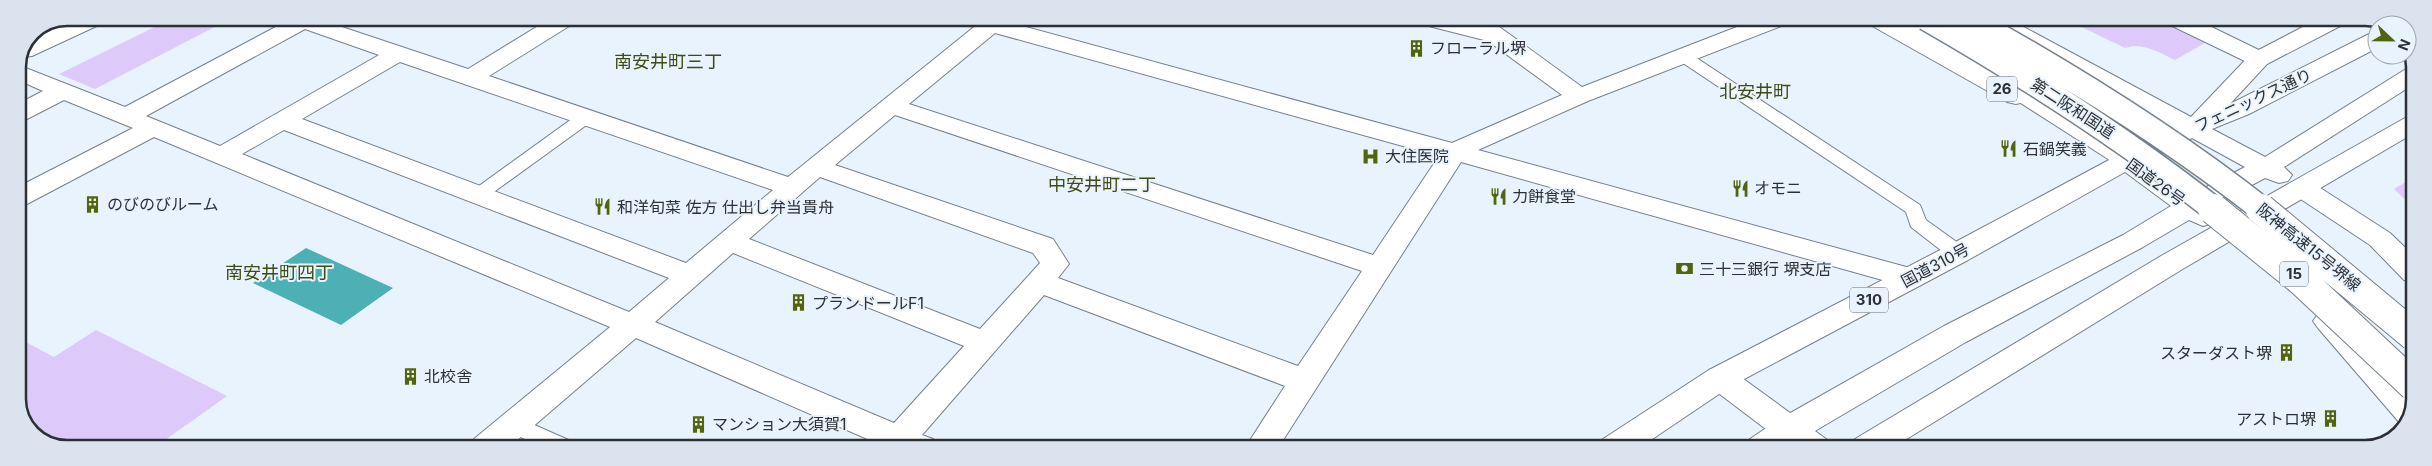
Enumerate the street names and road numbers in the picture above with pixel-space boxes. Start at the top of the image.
street label: フェニックス通り [2191,64,2315,136]
street label: 第二阪和国道 [2027,73,2119,143]
road number: 26 [1987,76,2017,102]
street label: 国道26号 [2123,154,2189,210]
street label: 阪神高速15号堺線 [2253,199,2365,295]
street label: 国道310号 [1897,239,1973,291]
road number: 15 [2280,262,2308,286]
road number: 310 [1850,288,1888,312]

